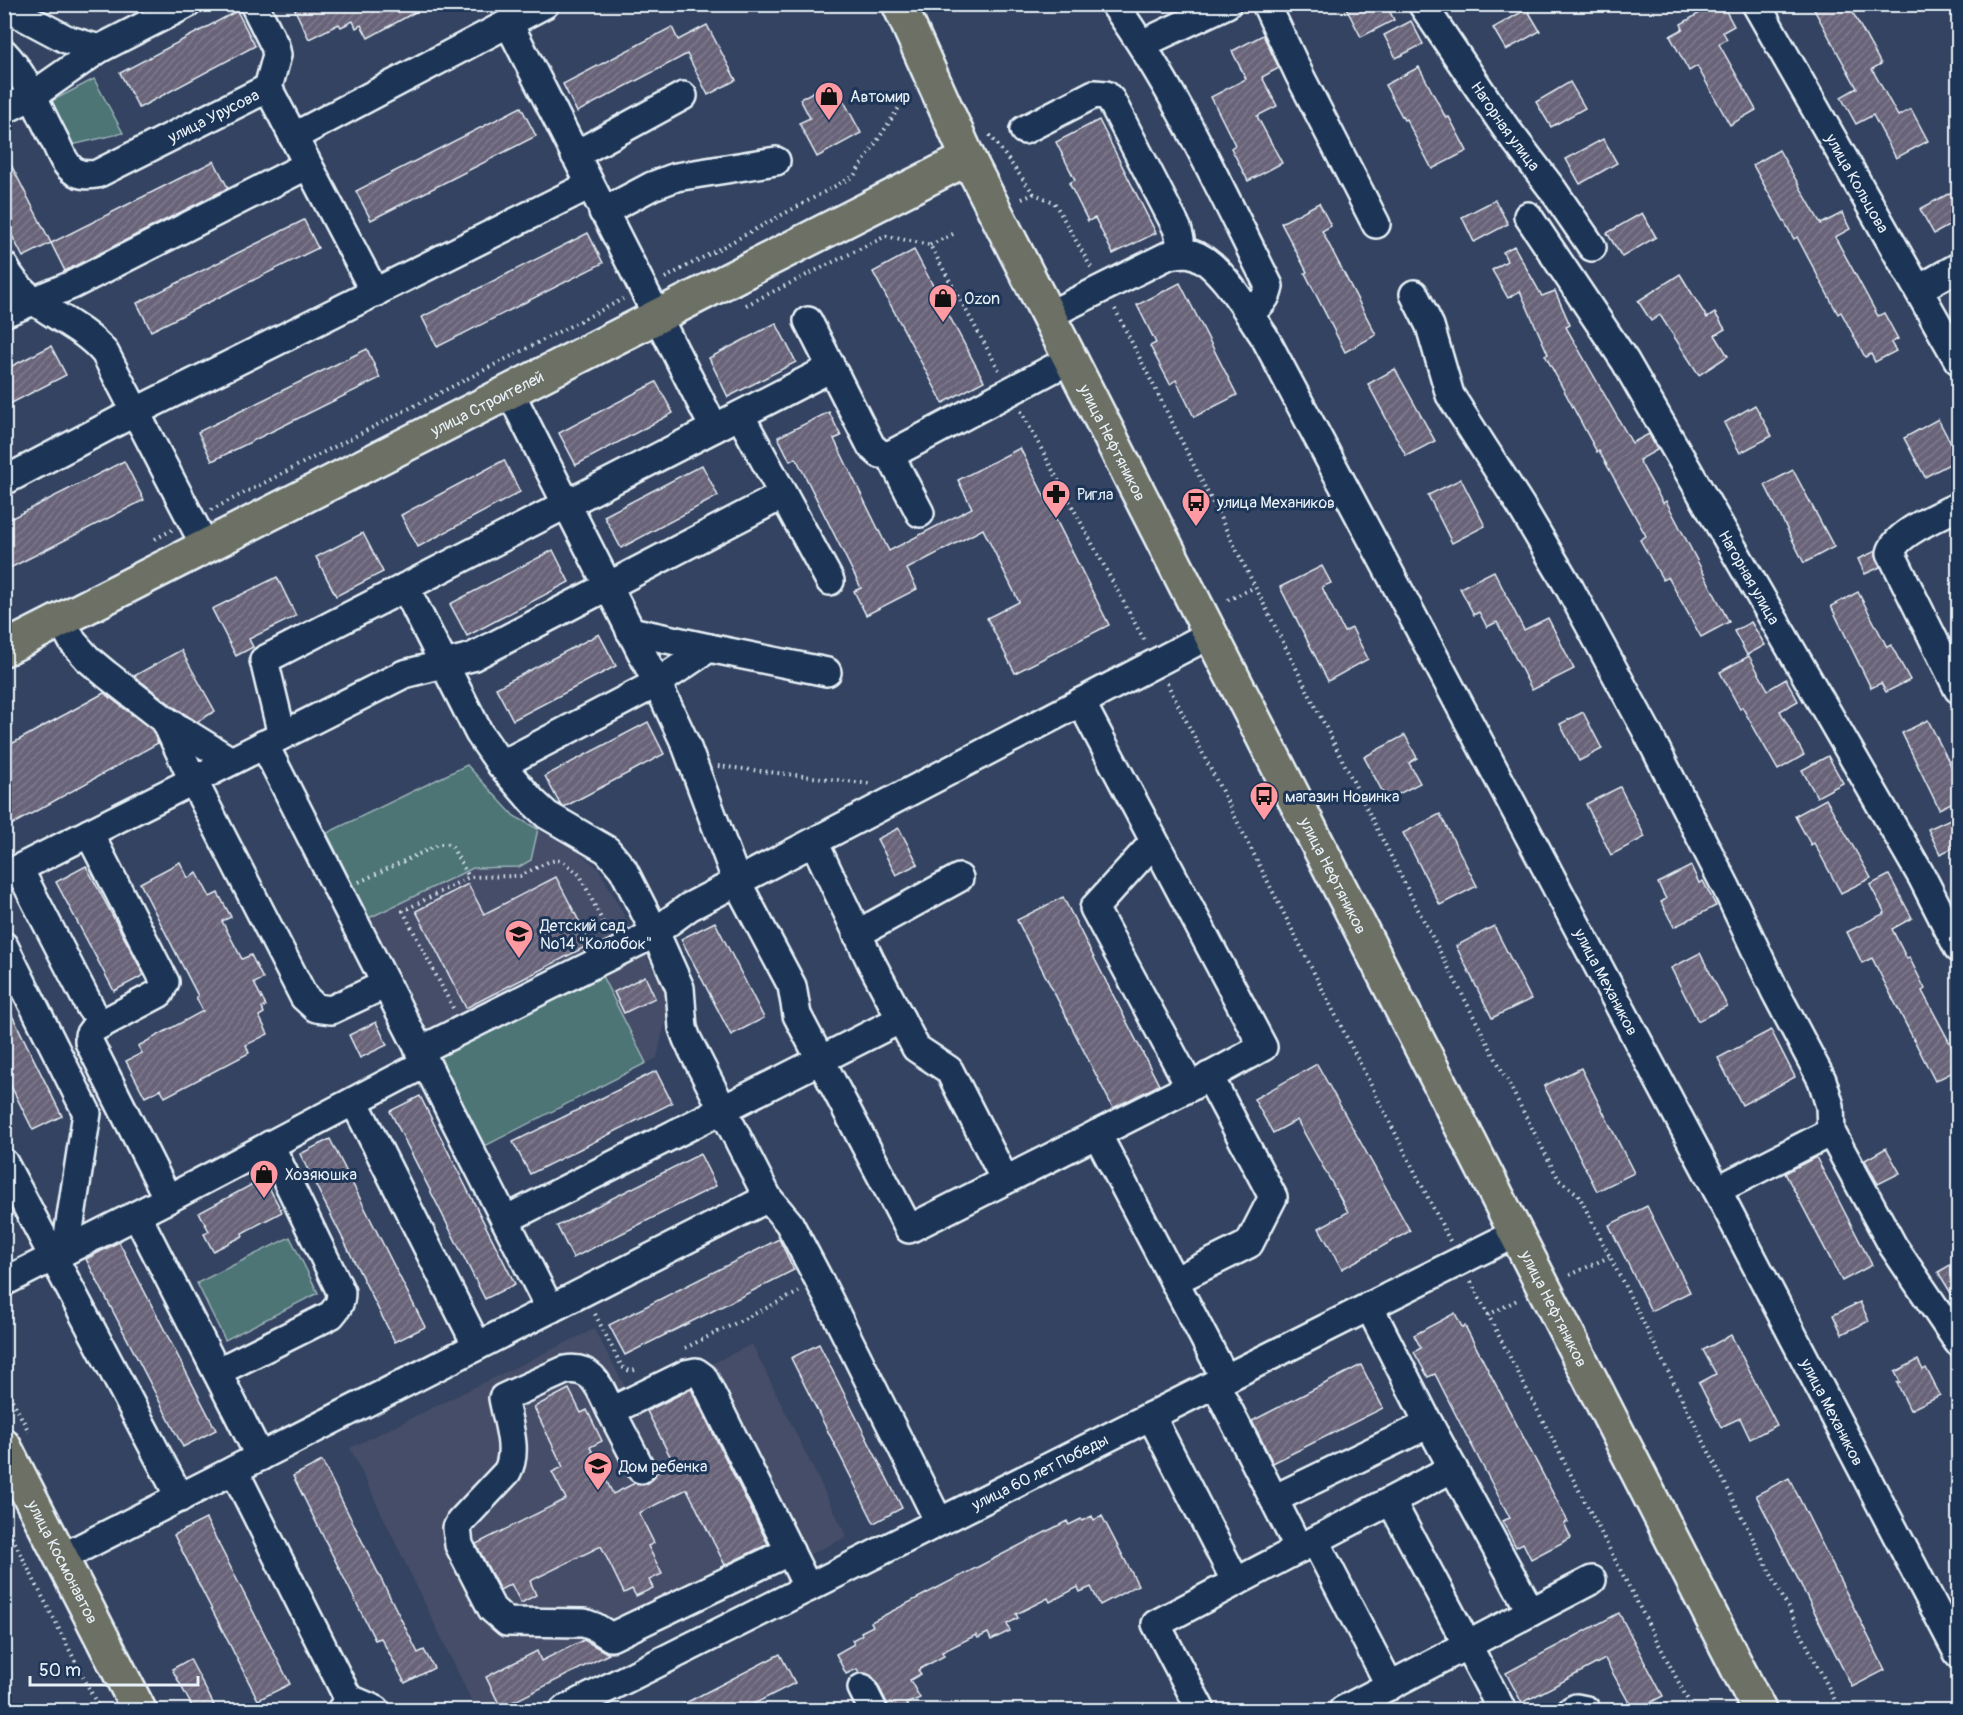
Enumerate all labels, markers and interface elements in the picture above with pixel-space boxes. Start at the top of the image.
street label: Нагорная улица [1466,78,1544,175]
shop icon: Автомир [813,80,845,122]
street label: улица Урусова [164,85,263,148]
place label: Автомир [850,87,910,107]
street label: улица Кольцова [1820,130,1893,237]
shop icon: Ozon [927,282,959,324]
place label: Ozon [964,289,1000,309]
street label: улица Строителей [427,367,547,442]
street label: улица Нефтяников [1074,380,1150,505]
pharmacy icon: Ригла [1040,478,1072,520]
place label: Ригла [1077,485,1113,505]
bus stop icon: улица Механиков [1180,486,1212,528]
place label: улица Механиков [1216,493,1335,513]
street label: Нагорная улица [1714,527,1784,629]
bus stop icon: магазин Новинка [1248,780,1280,822]
place label: магазин Новинка [1285,787,1400,807]
street label: улица Нефтяников [1294,813,1371,938]
place label: Детский сад №14 "Колобок" [539,916,652,954]
school or university icon: Детский сад №14 "Колобок" [503,918,535,960]
street label: улица Механиков [1569,924,1642,1039]
shop icon: Хозяюшка [248,1158,280,1200]
place label: Хозяюшка [285,1165,357,1185]
street label: улица Нефтяников [1515,1246,1591,1371]
street label: улица Механиков [1795,1354,1868,1469]
street label: улица 60 лет Победы [968,1430,1112,1516]
school or university icon: Дом ребенка [582,1450,614,1492]
place label: Дом ребенка [618,1457,707,1477]
street label: улица Космонавтов [22,1496,102,1627]
scale bar [30,1649,198,1687]
text: 50 m [39,1659,81,1682]

